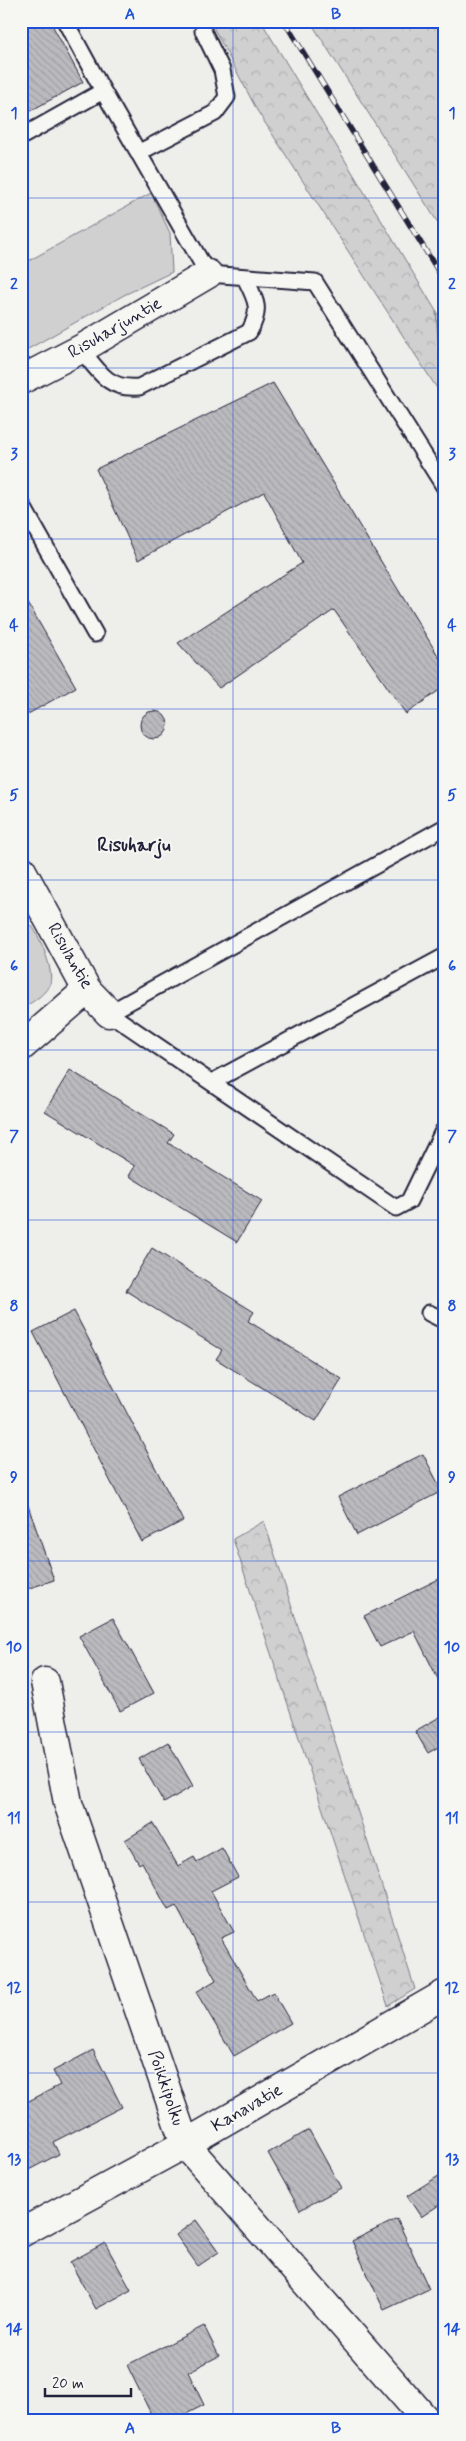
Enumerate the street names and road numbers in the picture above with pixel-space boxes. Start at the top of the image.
street label: Risuharjuntie [64,291,166,364]
street label: Risulantie [41,919,99,994]
street label: Poikkipolku [142,2047,190,2129]
street label: Kanavatie [207,2078,287,2138]

